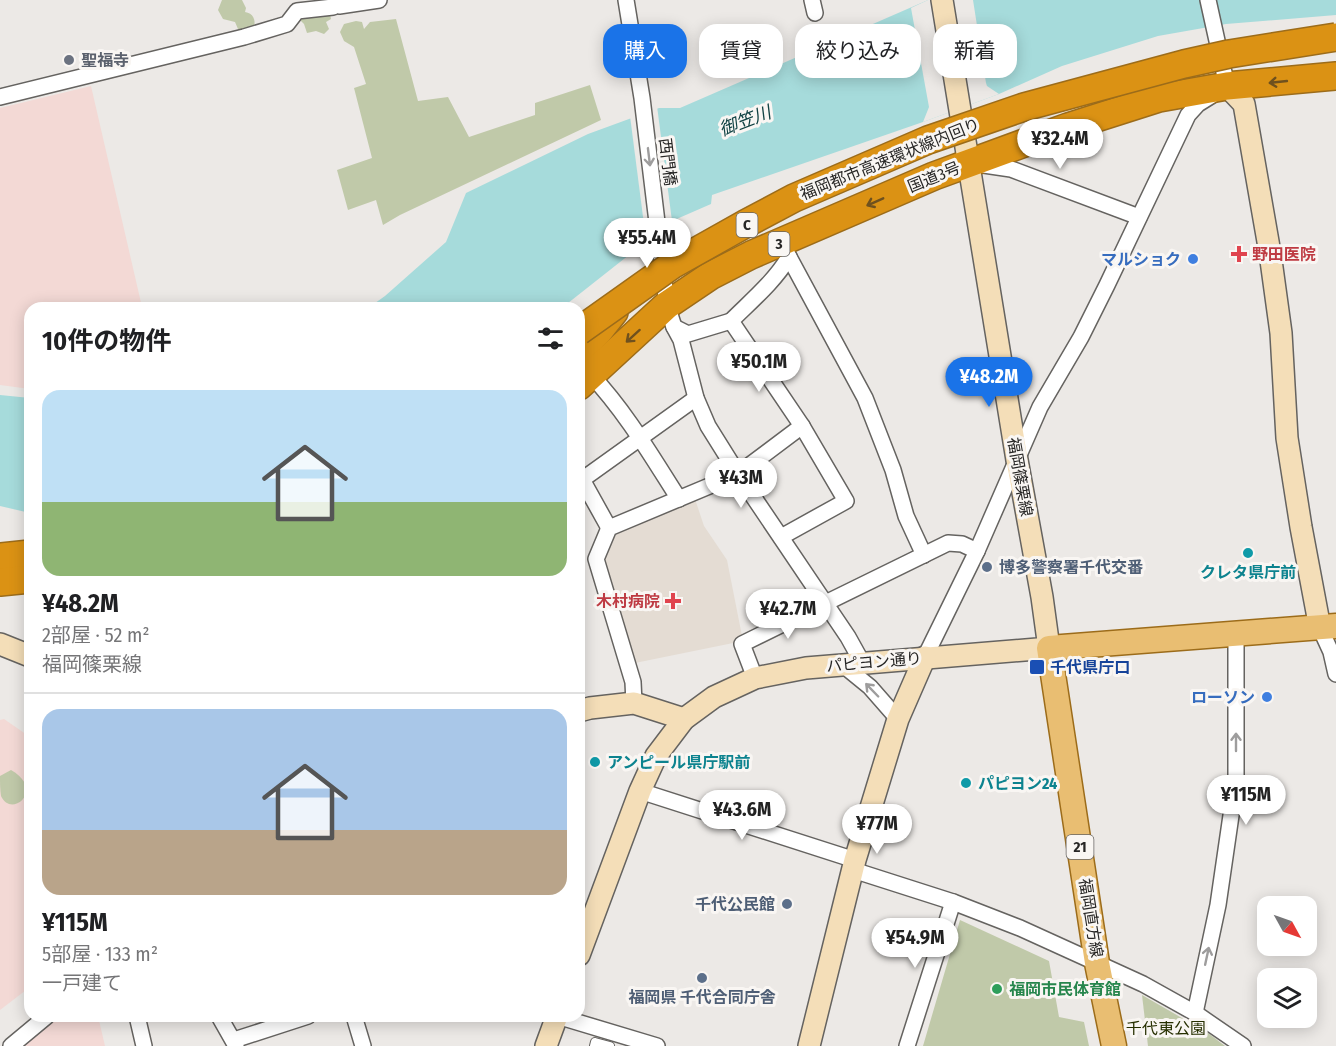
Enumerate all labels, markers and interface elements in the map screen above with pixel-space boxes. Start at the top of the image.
chip: 購入 [603,24,687,78]
chip: 賃貸 [699,24,783,78]
chip: 絞り込み [795,24,921,78]
chip: 新着 [933,24,1017,78]
place label: 聖福寺 [81,51,129,70]
marker: 聖福寺 [62,53,76,67]
one-way arrow [1268,77,1288,88]
water label: 御笠川 [716,100,776,141]
street label: 福岡都市高速環状線内回り [797,114,983,204]
pin: ¥32.4M [1011,119,1109,170]
text: ¥32.4M [1031,126,1089,150]
street label: 西門橋 [656,137,680,187]
one-way arrow [644,146,655,166]
street label: 国道3号 [905,158,963,196]
one-way arrow [866,197,884,208]
road number: C [736,213,758,237]
pin: ¥55.4M [598,218,696,269]
text: ¥55.4M [618,225,676,249]
road number: 3 [768,232,790,256]
marker: 野田医院 [1230,245,1248,263]
place label: 野田医院 [1252,245,1316,264]
place label: マルショク [1101,250,1181,269]
marker: マルショク [1186,252,1200,266]
icon: filters [534,322,567,355]
text: 10件の物件 [42,326,171,357]
one-way arrow [625,329,640,343]
pin: ¥50.1M [710,342,808,393]
text: ¥50.1M [731,349,787,373]
pin: ¥48.2M [940,357,1038,408]
text: ¥48.2M [959,364,1019,388]
icon: home [251,429,359,537]
street label: 福岡篠栗線 [1004,436,1036,518]
pin: ¥43M [705,458,777,509]
text: ¥43M [719,465,763,489]
marker: クレタ県庁前 [1241,546,1255,560]
place label: 博多警察署千代交番 [999,558,1143,577]
marker: 博多警察署千代交番 [980,560,994,574]
place label: クレタ県庁前 [1200,563,1296,582]
text: ¥48.2M [42,588,119,619]
pin: ¥42.7M [739,589,837,640]
place label: 木村病院 [596,592,660,611]
marker: 木村病院 [664,592,682,610]
text: ¥42.7M [760,596,816,620]
text: 2部屋 · 52 m² [42,623,149,647]
street label: パピヨン通り [825,648,923,676]
text: 福岡篠栗線 [42,652,142,676]
marker: 千代県庁口 [1028,658,1046,676]
place label: 千代県庁口 [1050,658,1130,677]
one-way arrow [865,683,880,698]
place label: ローソン [1191,688,1255,707]
marker: ローソン [1260,690,1274,704]
one-way arrow [1230,733,1242,753]
icon: home [251,748,359,856]
place label: アンピール県庁駅前 [607,753,750,772]
marker: アンピール県庁駅前 [588,755,602,769]
place label: パピヨン24 [978,774,1057,793]
pin: ¥115M [1204,775,1288,826]
marker: パピヨン24 [959,776,973,790]
text: ¥115M [1221,782,1271,806]
pin: ¥43.6M [693,790,791,841]
text: ¥43.6M [713,797,771,821]
pin: ¥77M [841,804,913,855]
text: ¥77M [856,811,898,835]
road number: 21 [1066,835,1094,859]
street label: 福岡直方線 [1075,877,1107,959]
place label: 千代公民館 [695,895,775,914]
north arrow [1257,896,1317,956]
map controls [1257,896,1317,1028]
marker: 千代公民館 [780,897,794,911]
text: ¥115M [42,907,108,938]
pin: ¥54.9M [866,918,964,969]
text: ¥54.9M [885,925,945,949]
text: 5部屋 · 133 m² [42,942,158,966]
one-way arrow [1202,947,1213,966]
button: layers [1257,968,1317,1028]
text: 一戸建て [42,971,122,995]
marker: 福岡県 千代合同庁舎 [695,971,709,985]
place label: 福岡市民体育館 [1009,980,1121,999]
marker: 福岡市民体育館 [990,982,1004,996]
place label: 福岡県 千代合同庁舎 [628,988,776,1007]
park label: 千代東公園 [1126,1019,1206,1038]

